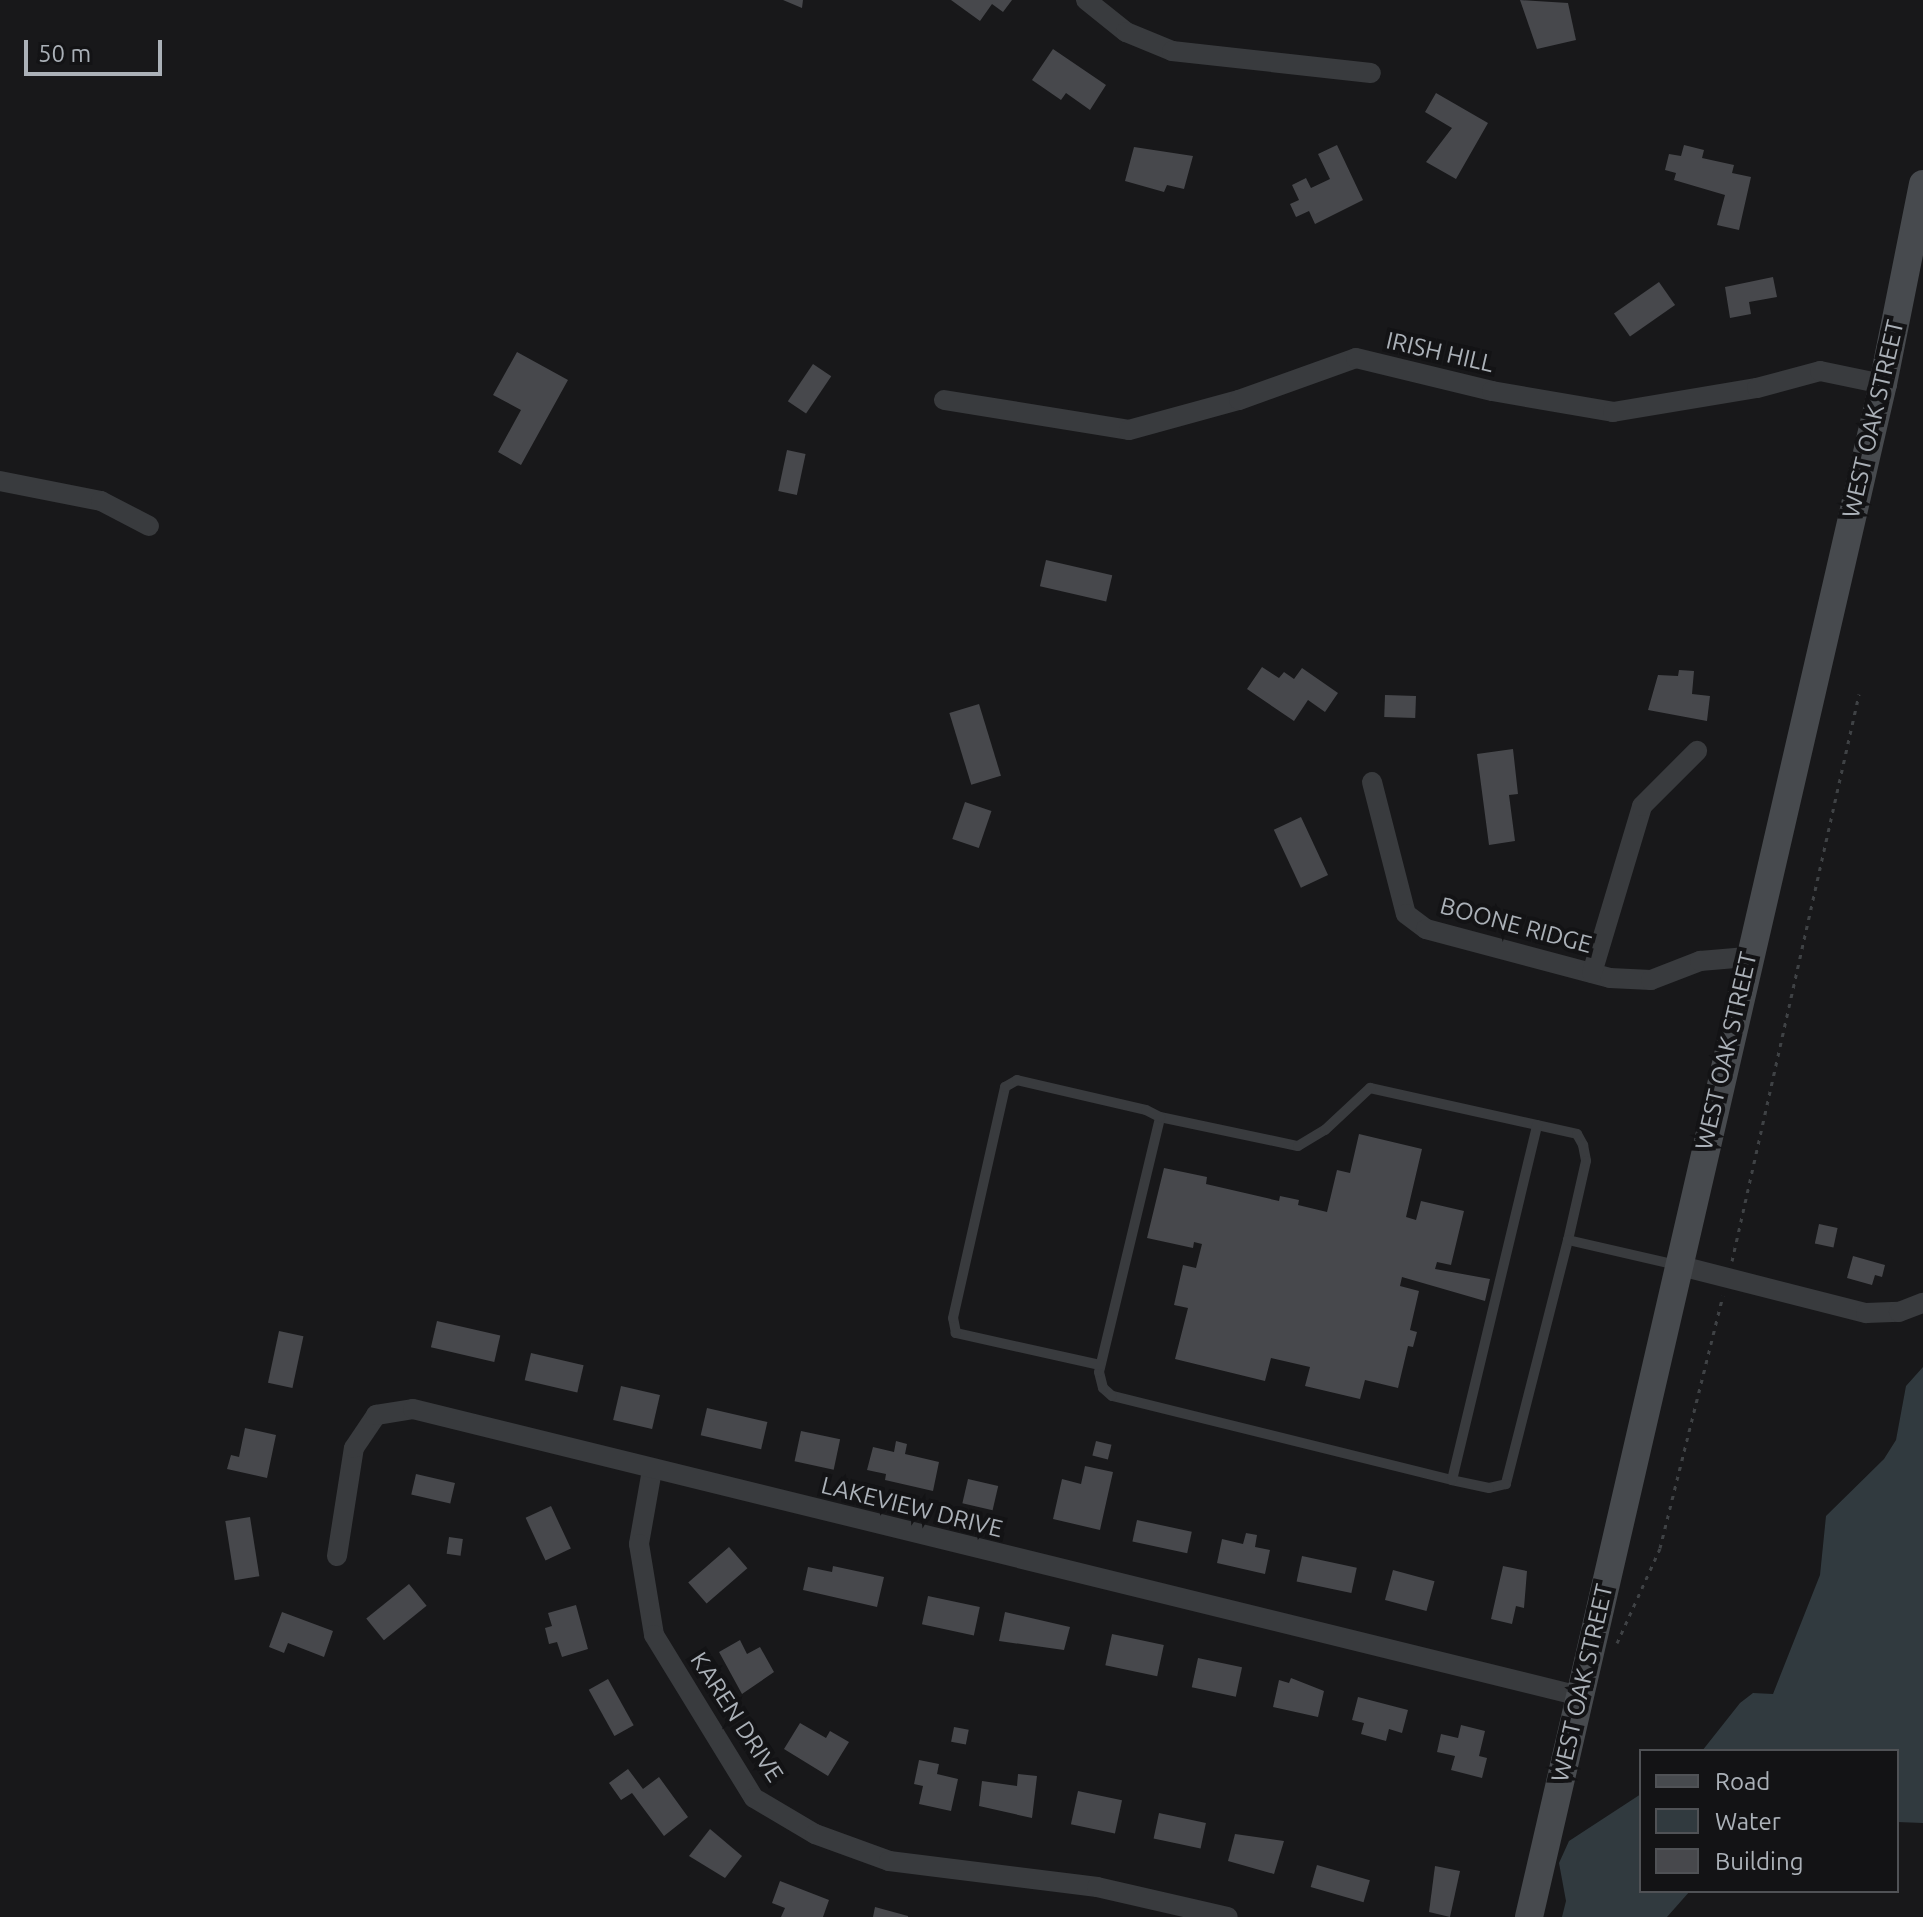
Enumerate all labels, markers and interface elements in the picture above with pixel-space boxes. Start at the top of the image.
scale bar [28,24,166,74]
text: 50 m [38,40,91,67]
street label: WEST OAK STREET [1836,317,1910,521]
street label: IRISH HILL [1383,326,1497,378]
street label: BOONE RIDGE [1437,891,1595,959]
street label: WEST OAK STREET [1689,949,1763,1153]
street label: LAKEVIEW DRIVE [818,1471,1006,1543]
street label: WEST OAK STREET [1545,1581,1619,1785]
street label: KAREN DRIVE [684,1647,790,1787]
legend [1639,1749,1899,1893]
text: Road [1715,1768,1770,1795]
text: Water [1715,1808,1781,1835]
text: Building [1715,1848,1803,1875]

